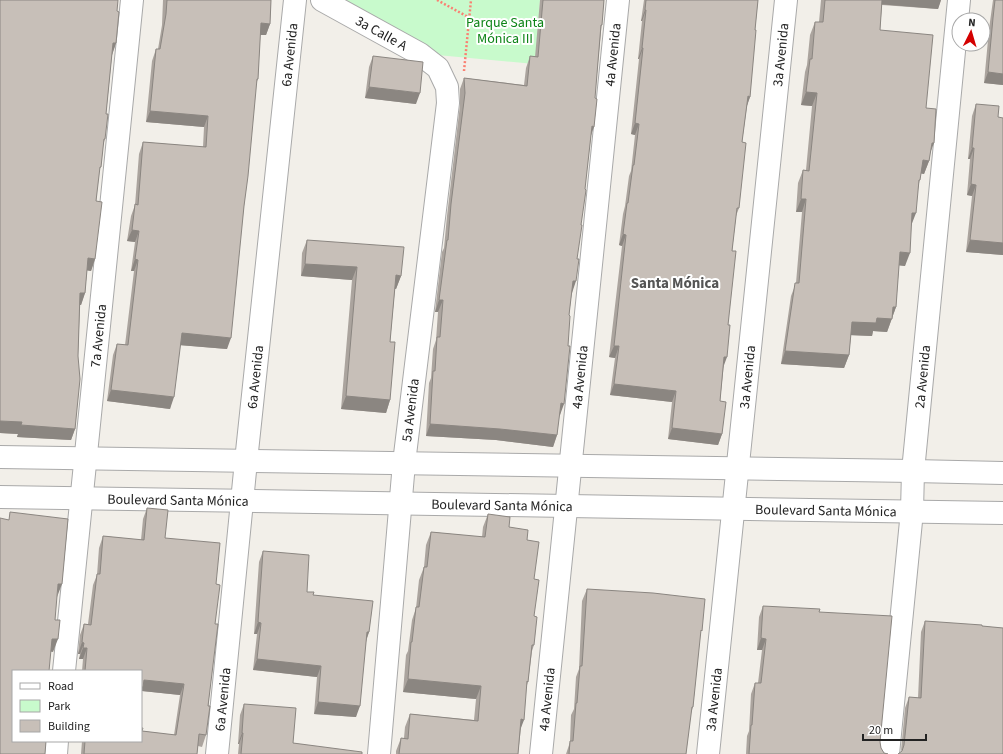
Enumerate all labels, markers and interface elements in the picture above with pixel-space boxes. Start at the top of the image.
street label: 3a Calle A [352,11,411,56]
north arrow [951,12,991,52]
park label: Parque Santa Mónica III [466,13,544,49]
text: N [968,15,976,30]
street label: 6a Avenida [277,22,303,88]
street label: 4a Avenida [600,22,627,87]
street label: 3a Avenida [768,22,795,88]
district label: Santa Mónica [631,273,719,294]
street label: 7a Avenida [86,303,112,369]
street label: 6a Avenida [243,344,269,410]
street label: 4a Avenida [567,344,594,410]
street label: 3a Avenida [735,344,761,410]
street label: 2a Avenida [910,344,936,409]
street label: 5a Avenida [397,377,425,443]
street label: Boulevard Santa Mónica [107,490,249,512]
street label: Boulevard Santa Mónica [431,495,573,517]
street label: Boulevard Santa Mónica [755,500,897,522]
street label: 6a Avenida [210,667,237,732]
street label: 4a Avenida [534,667,561,732]
street label: 3a Avenida [701,667,728,732]
legend [12,670,142,742]
text: Road [48,678,74,695]
text: Park [48,698,70,715]
scale bar [863,716,926,742]
text: Building [48,718,90,735]
text: 20 m [869,722,893,739]

